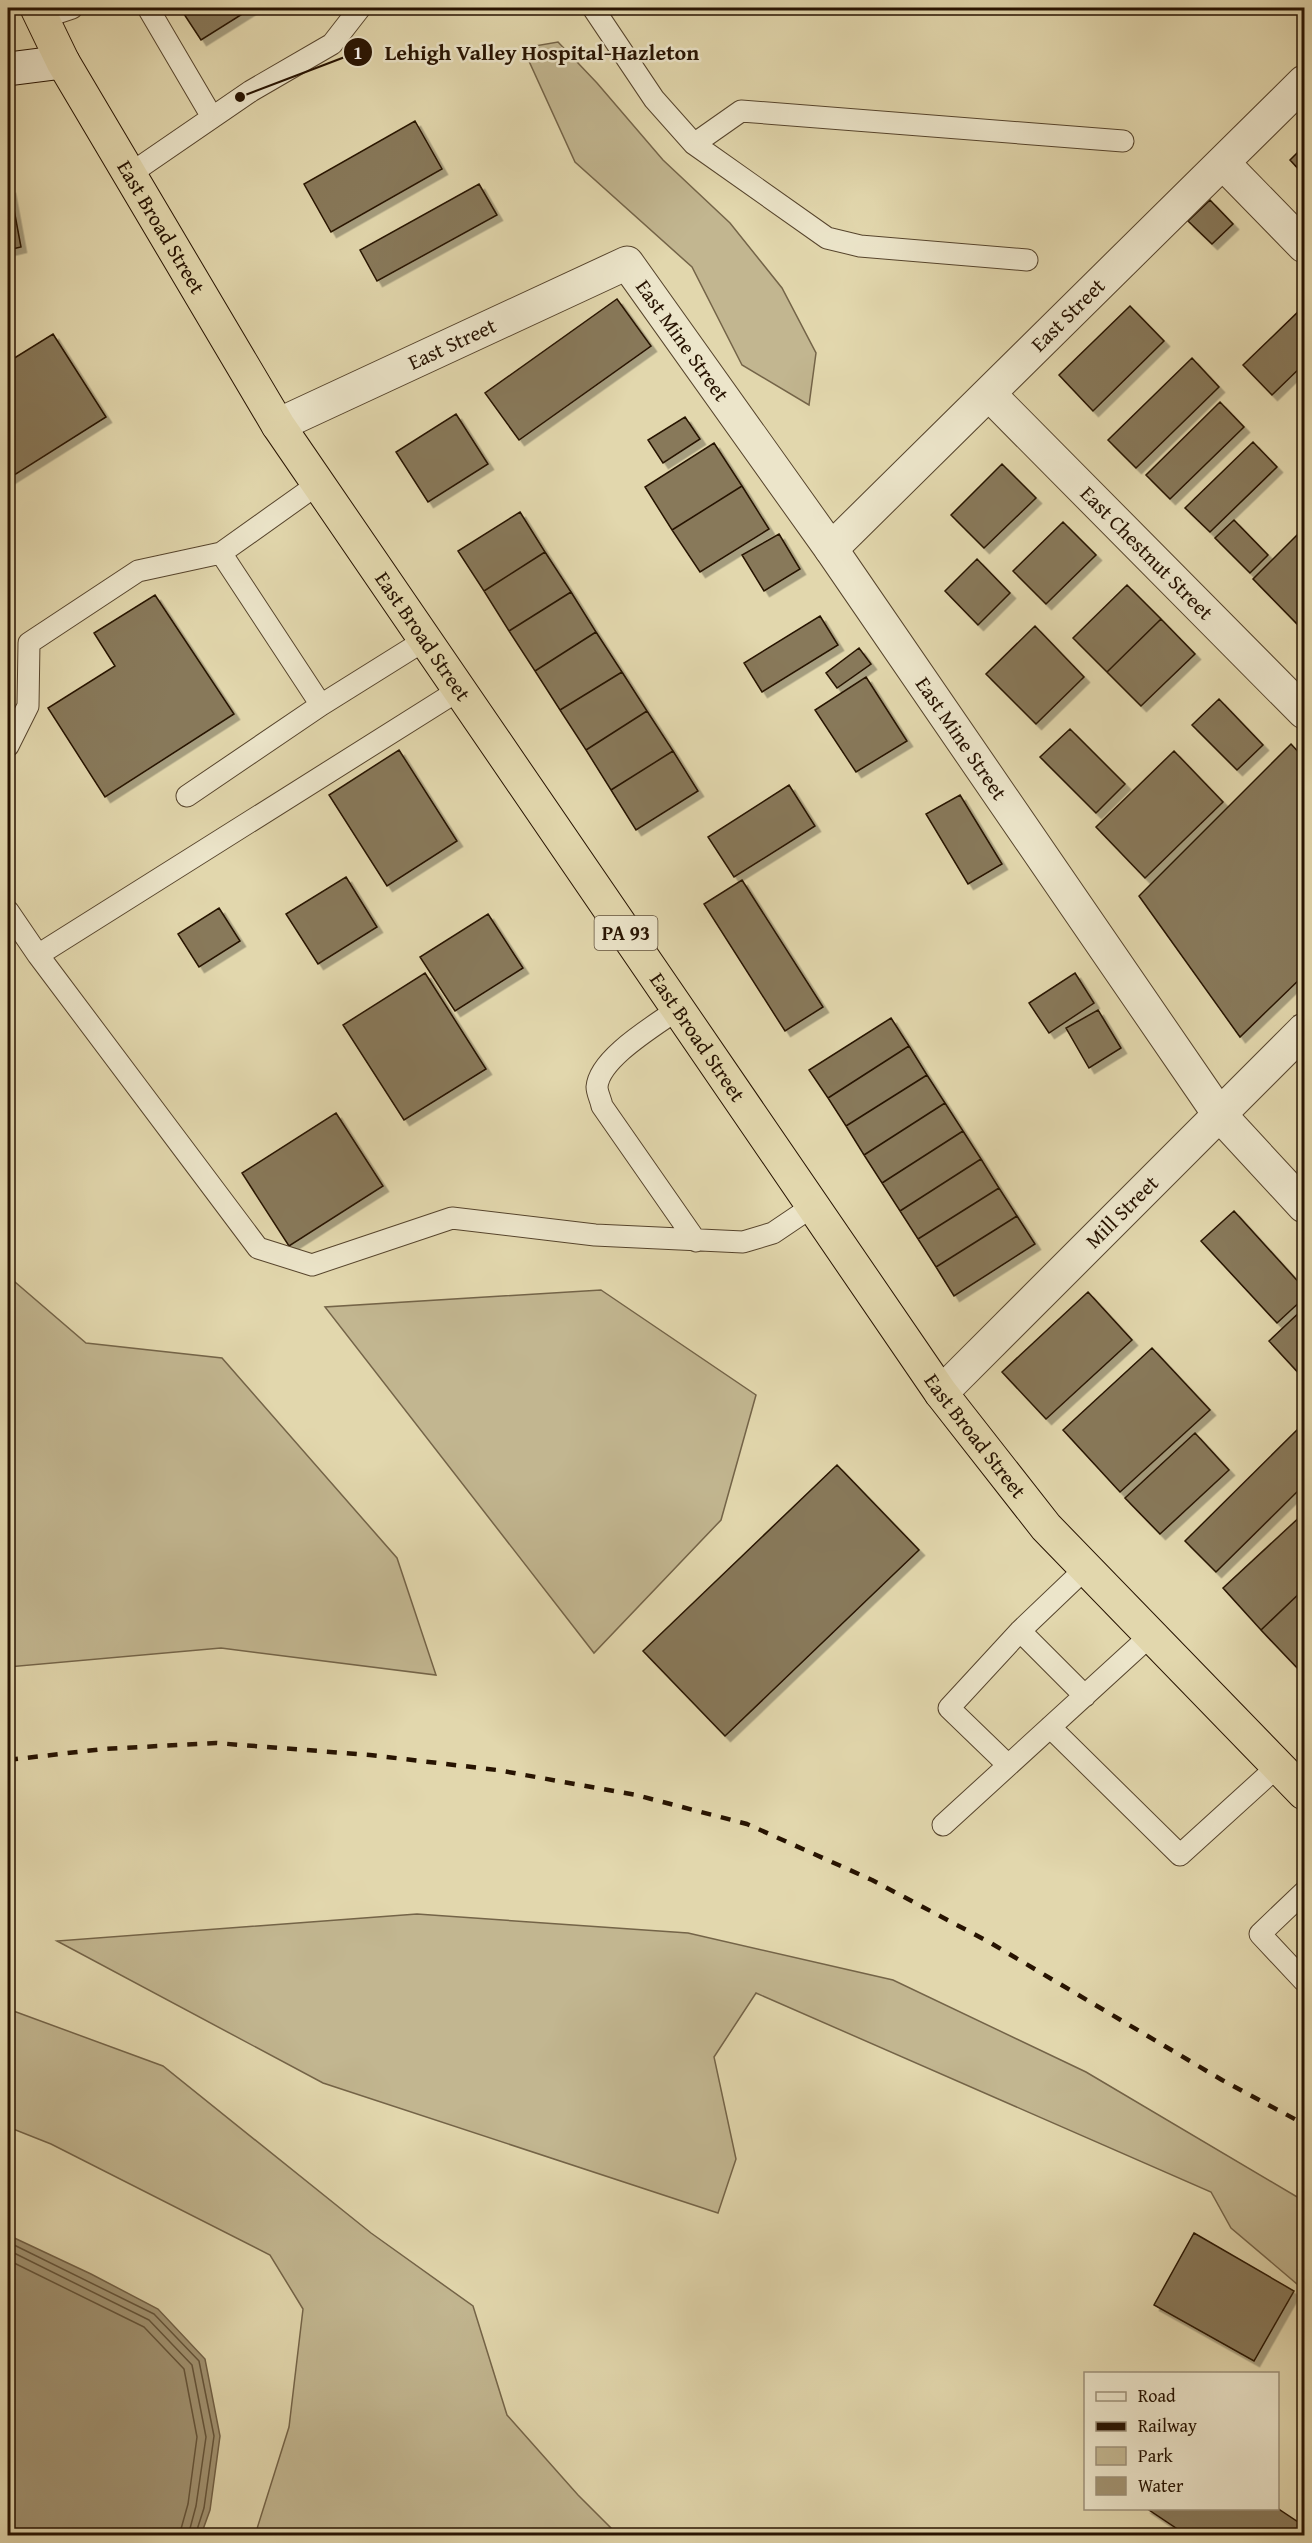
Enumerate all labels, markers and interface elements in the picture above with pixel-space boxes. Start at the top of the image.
callout: Lehigh Valley Hospital-Hazleton [343,32,711,72]
text: Lehigh Valley Hospital-Hazleton [385,36,699,68]
text: 1 [353,39,363,66]
street label: East Broad Street [110,154,213,300]
street label: East Street [1023,270,1112,359]
street label: East Mine Street [628,273,737,408]
street label: East Street [403,310,502,378]
street label: East Chestnut Street [1073,479,1221,627]
street label: East Broad Street [368,565,479,708]
street label: East Mine Street [908,670,1015,807]
road number: PA 93 [594,916,658,950]
street label: East Broad Street [642,966,754,1109]
street label: Mill Street [1078,1167,1166,1255]
street label: East Broad Street [917,1367,1034,1505]
legend [1084,2372,1279,2510]
text: Road [1138,2382,1176,2409]
text: Railway [1138,2412,1197,2439]
text: Park [1138,2442,1174,2469]
text: Water [1138,2472,1184,2499]

